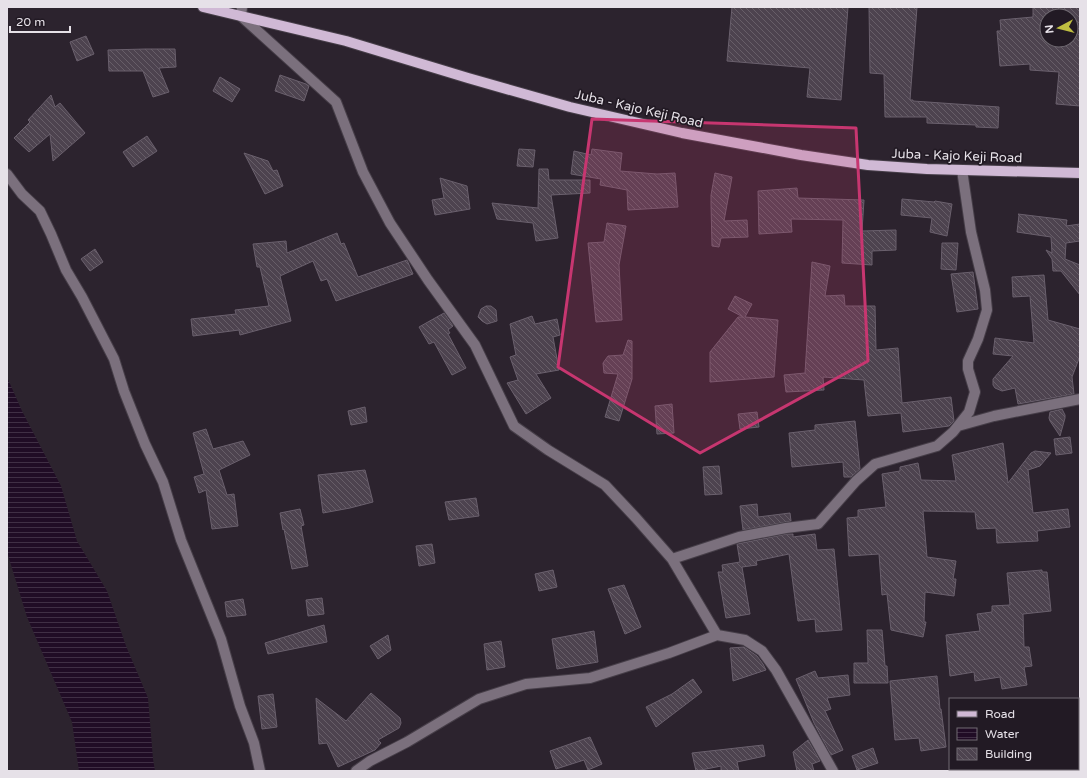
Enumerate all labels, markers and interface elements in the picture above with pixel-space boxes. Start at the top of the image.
scale bar [10,8,70,34]
north arrow [1039,8,1079,48]
text: 20 m [16,15,45,29]
text: N [1043,24,1057,34]
street label: Juba - Kajo Keji Road [573,86,705,132]
street label: Juba - Kajo Keji Road [891,146,1023,166]
legend [949,698,1079,770]
text: Road [985,707,1015,721]
text: Water [985,727,1020,741]
text: Building [985,747,1032,761]

